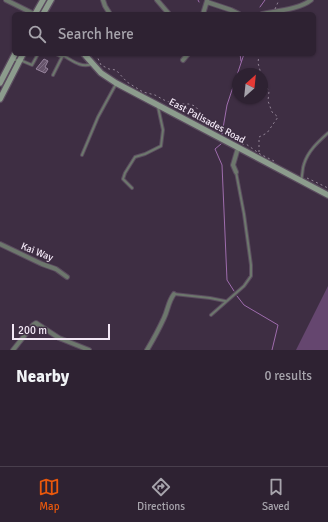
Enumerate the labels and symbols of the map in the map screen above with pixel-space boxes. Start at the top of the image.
north arrow [232,68,268,104]
street label: East Palisades Road [167,96,247,146]
street label: Kai Way [19,240,55,264]
scale bar [12,322,110,341]

